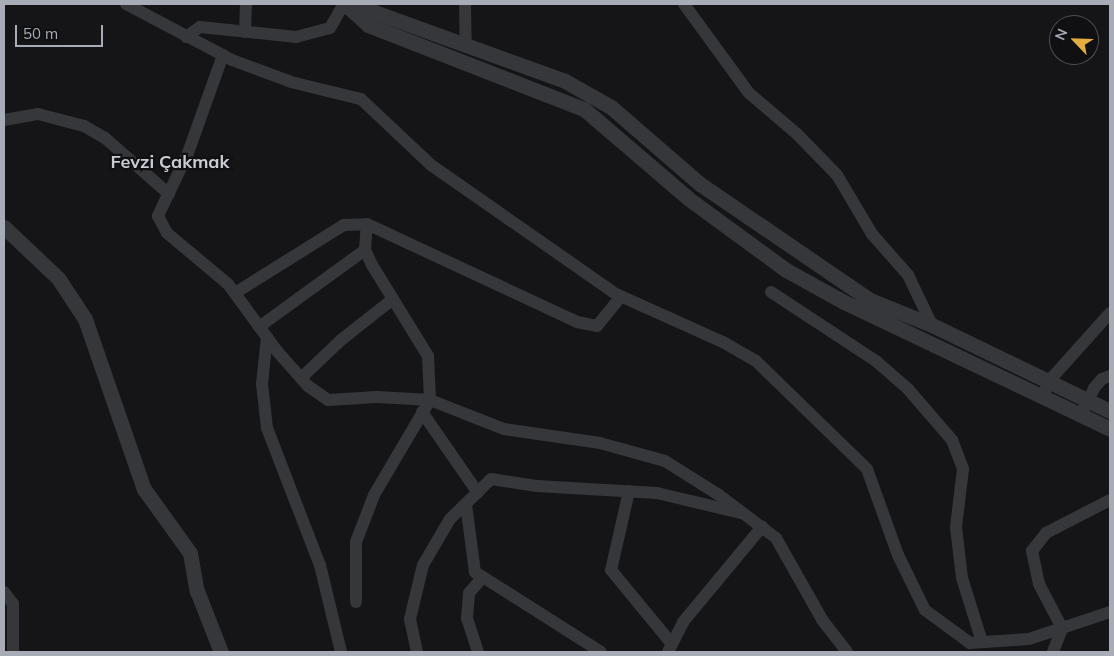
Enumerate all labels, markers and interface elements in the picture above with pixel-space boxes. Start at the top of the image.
scale bar [18,15,105,47]
north arrow [1049,15,1099,65]
text: 50 m [23,24,58,43]
text: N [1051,26,1072,43]
district label: Fevzi Çakmak [111,151,229,173]

